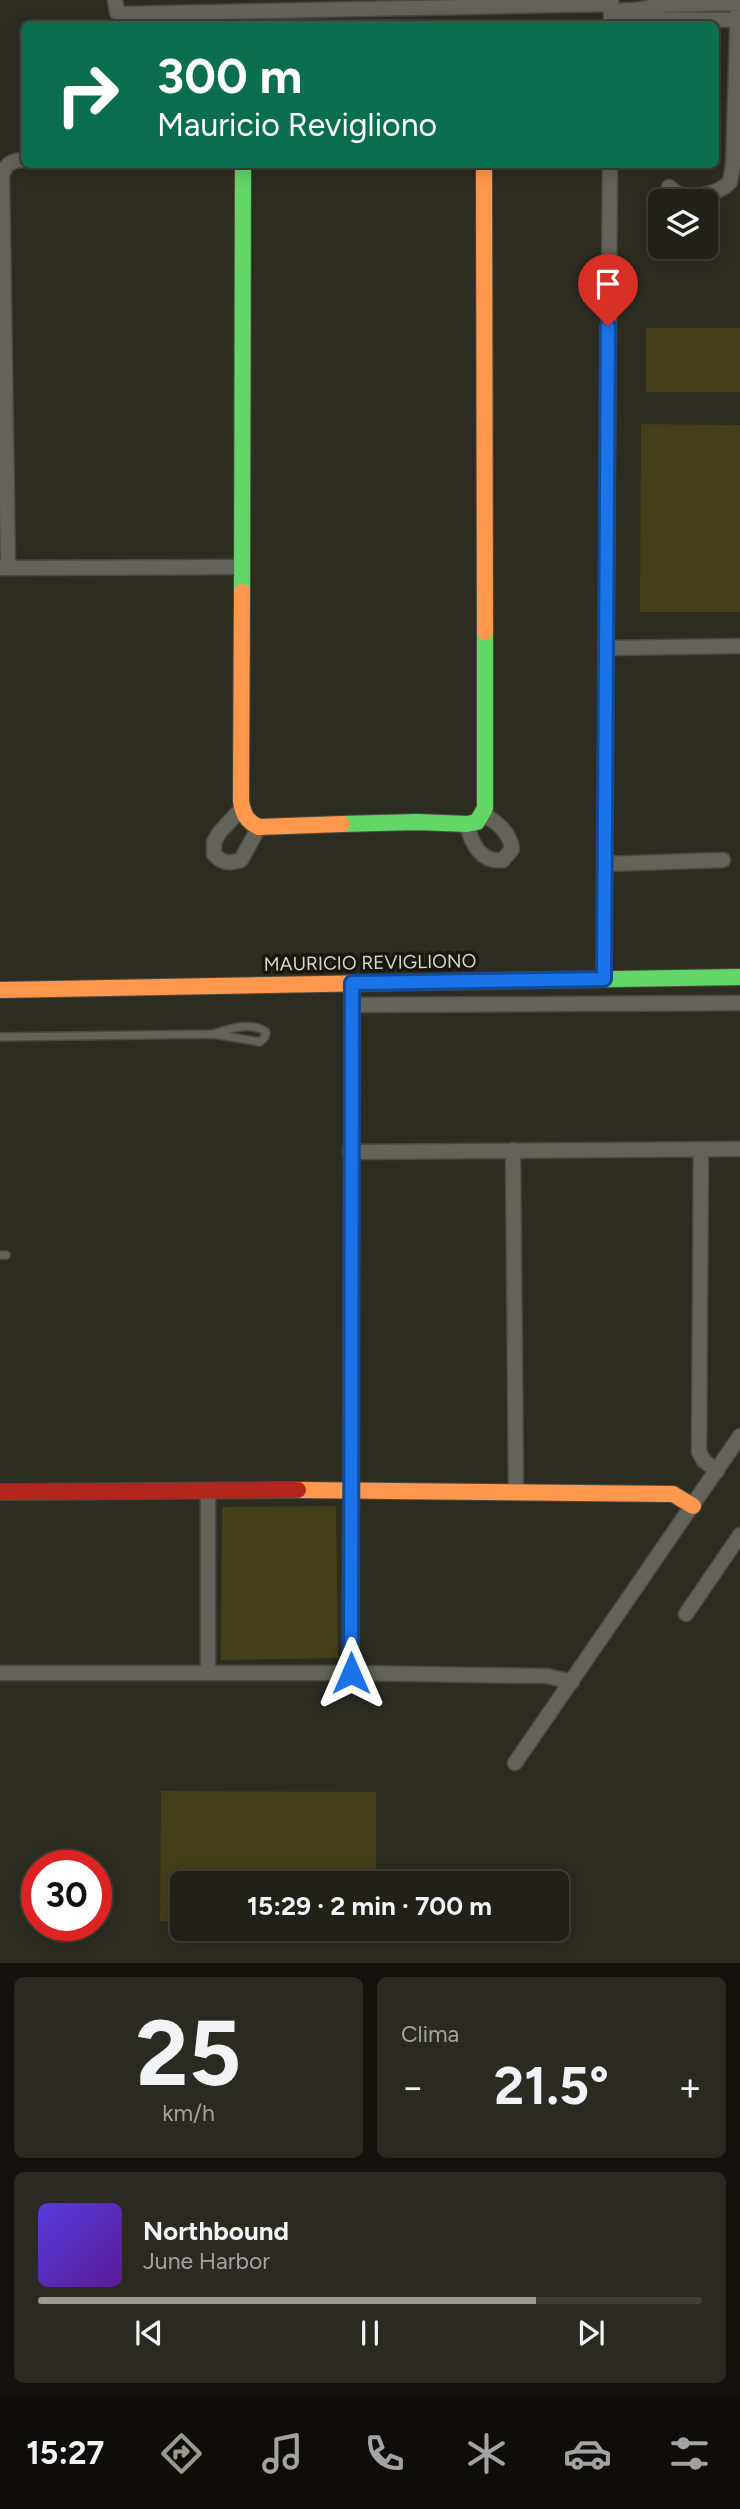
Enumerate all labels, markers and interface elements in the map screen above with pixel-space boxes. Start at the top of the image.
text: 300 m [157,46,302,105]
icon: right [42,49,133,140]
text: Mauricio Revigliono [157,106,437,144]
map controls [648,189,718,259]
button: layers [648,189,718,259]
pin [578,254,638,326]
icon: arrive [589,265,627,303]
street label: MAURICIO REVIGLIONO [263,949,477,976]
position arrow [314,1636,388,1710]
speed limit sign: 30 [21,1850,112,1941]
text: 15:29 · 2 min · 700 m [247,1890,492,1922]
text: 25 [136,1999,241,2108]
text: Clima [401,2020,459,2048]
text: 21.5° [494,2055,609,2117]
text: − [401,2064,425,2110]
text: + [678,2064,702,2110]
text: km/h [162,2099,215,2127]
text: Northbound [143,2215,289,2247]
text: June Harbor [143,2247,270,2275]
icon: previous [130,2314,168,2352]
icon: pause [351,2314,389,2352]
icon: next [572,2314,610,2352]
icon: directions [157,2429,206,2478]
icon: music [258,2429,307,2478]
icon: phone [360,2429,409,2478]
icon: climate [462,2429,511,2478]
icon: car [563,2429,612,2478]
icon: filters [665,2429,714,2478]
text: 15:27 [26,2434,104,2472]

